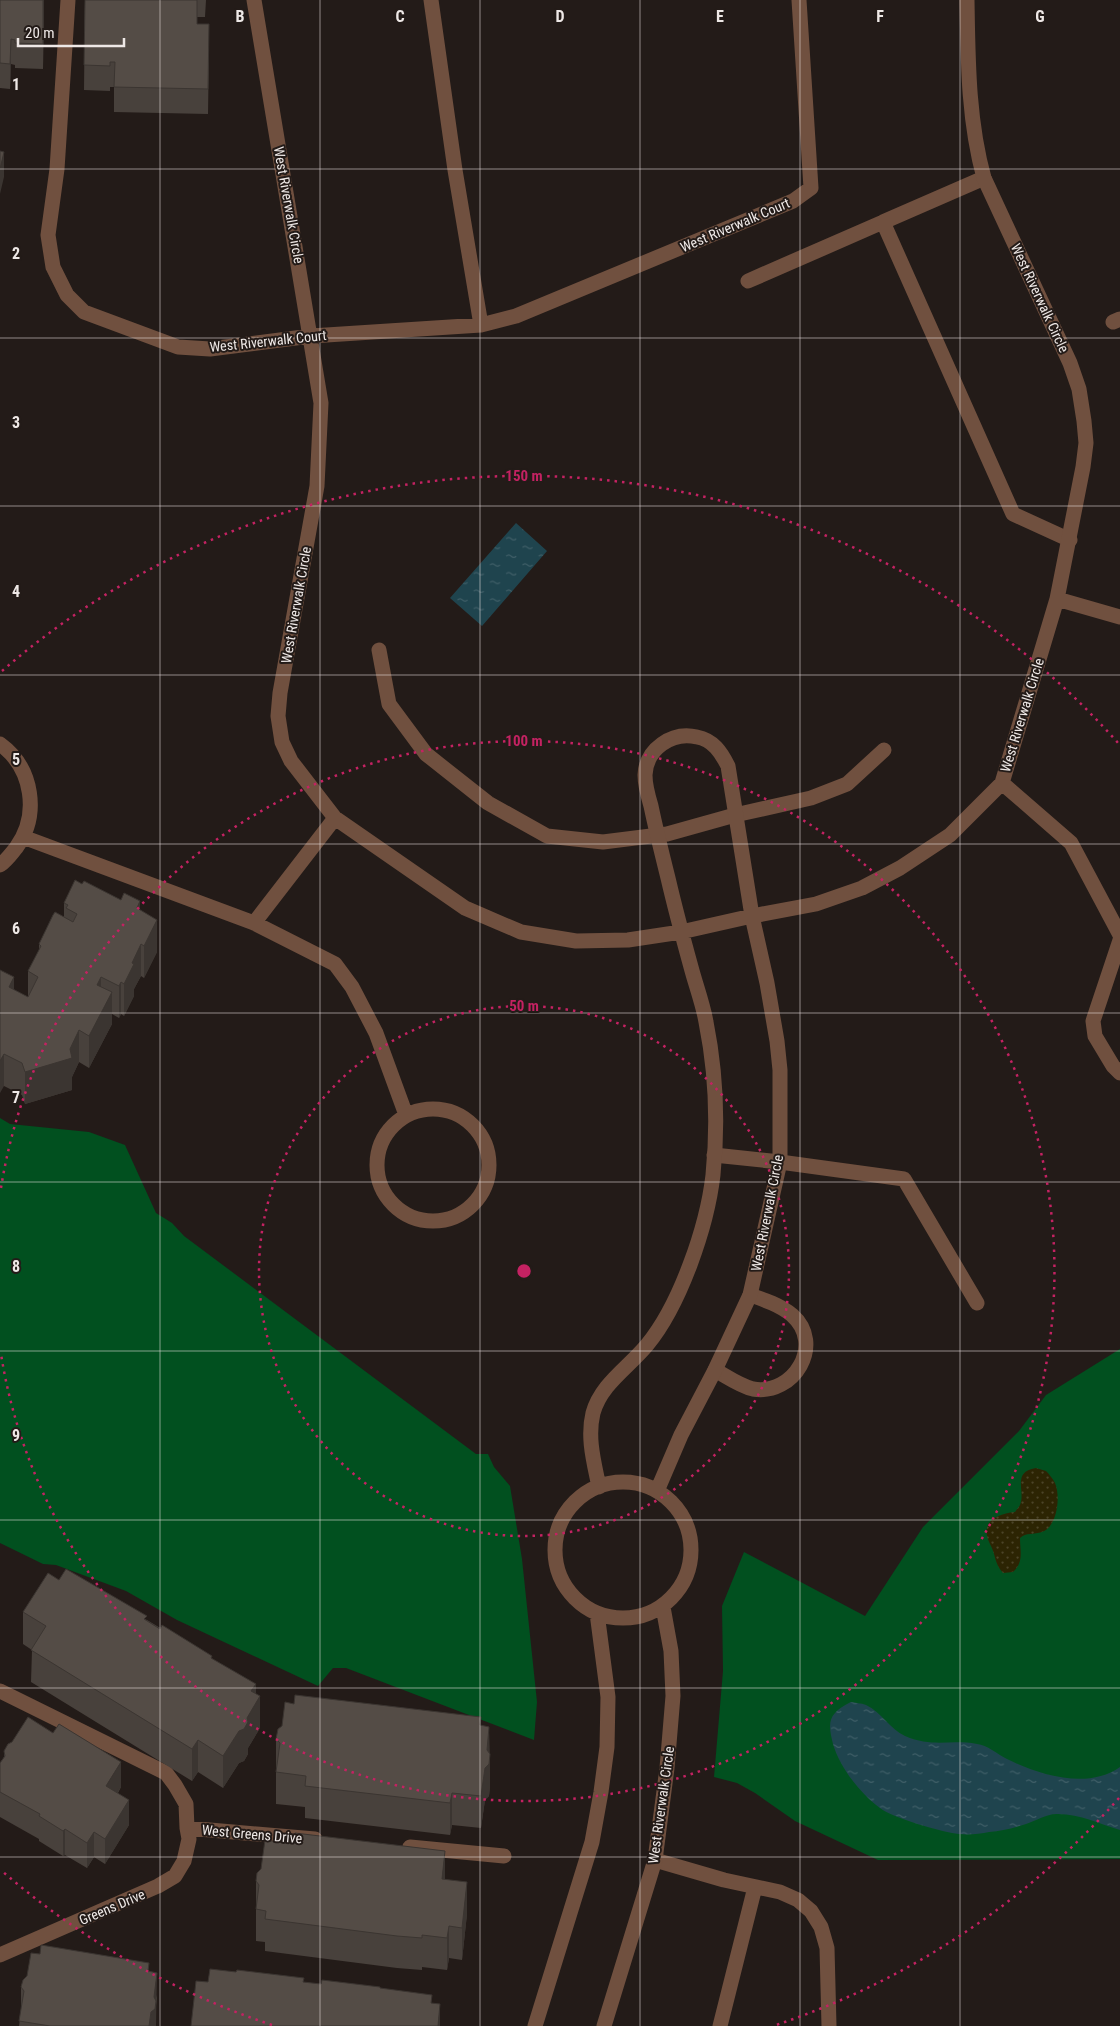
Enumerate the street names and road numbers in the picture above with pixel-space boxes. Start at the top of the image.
street label: West Riverwalk Circle [271,145,307,265]
street label: West Riverwalk Court [678,195,792,255]
street label: West Riverwalk Circle [1008,241,1072,355]
street label: West Riverwalk Court [209,327,327,355]
street label: West Riverwalk Circle [278,545,314,665]
street label: West Riverwalk Circle [997,656,1047,774]
street label: West Riverwalk Circle [748,1153,786,1273]
street label: West Riverwalk Circle [645,1745,677,1865]
street label: West Greens Drive [201,1822,303,1846]
street label: Greens Drive [77,1886,148,1928]

